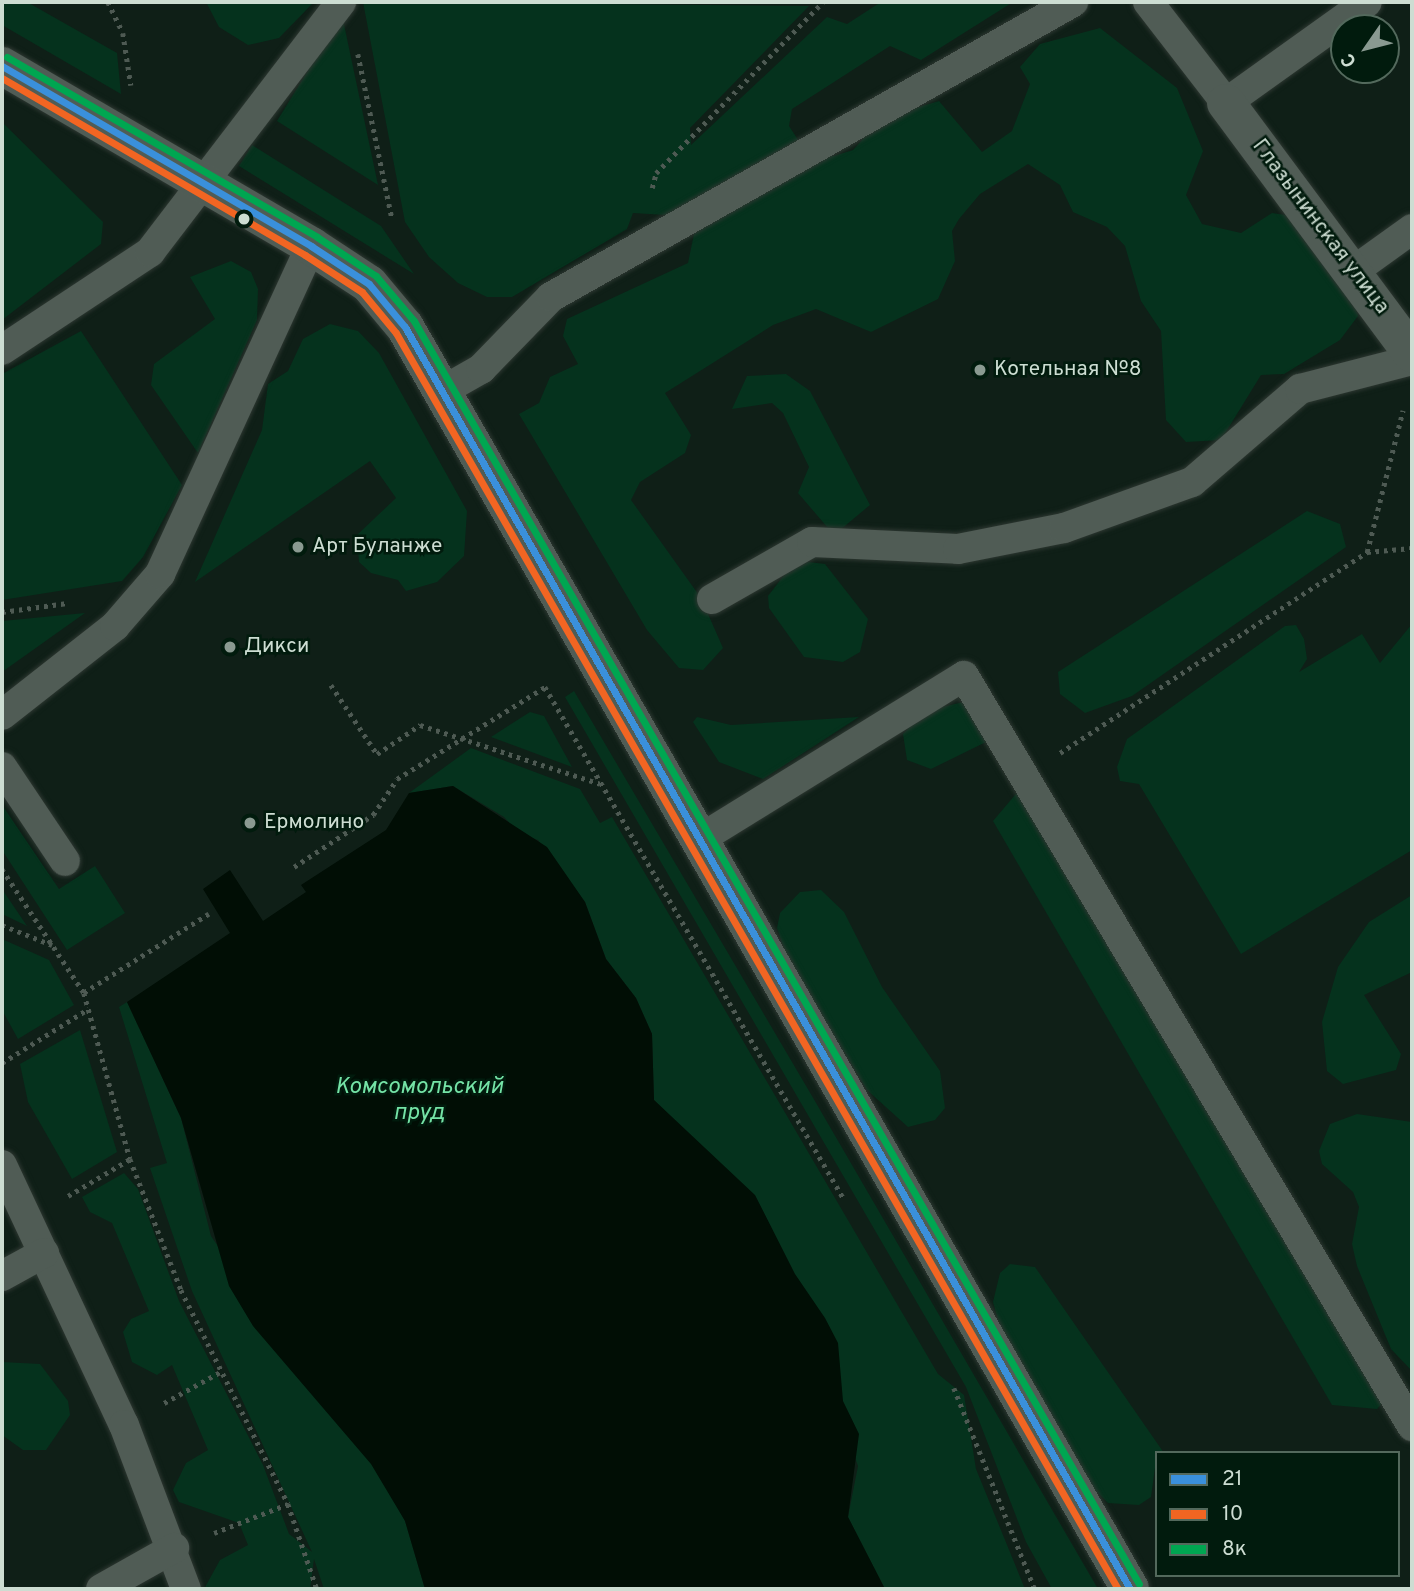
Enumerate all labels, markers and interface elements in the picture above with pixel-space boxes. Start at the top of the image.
north arrow [1330,14,1400,84]
text: С [1336,48,1363,72]
street label: Глазынинская улица [1246,135,1394,319]
unlabelled marker [237,212,251,226]
place label: Котельная №8 [994,357,1142,383]
marker: Котельная №8 [972,362,988,378]
place label: Арт Буланже [312,534,442,560]
marker: Арт Буланже [290,539,306,555]
place label: Дикси [244,634,309,660]
marker: Дикси [222,639,238,655]
place label: Ермолино [264,810,364,836]
marker: Ермолино [242,815,258,831]
water label: Комсомольский пруд [335,1074,503,1128]
legend [1155,1451,1400,1577]
text: 21 [1222,1466,1243,1493]
text: 10 [1222,1501,1243,1528]
text: 8к [1222,1536,1247,1563]

